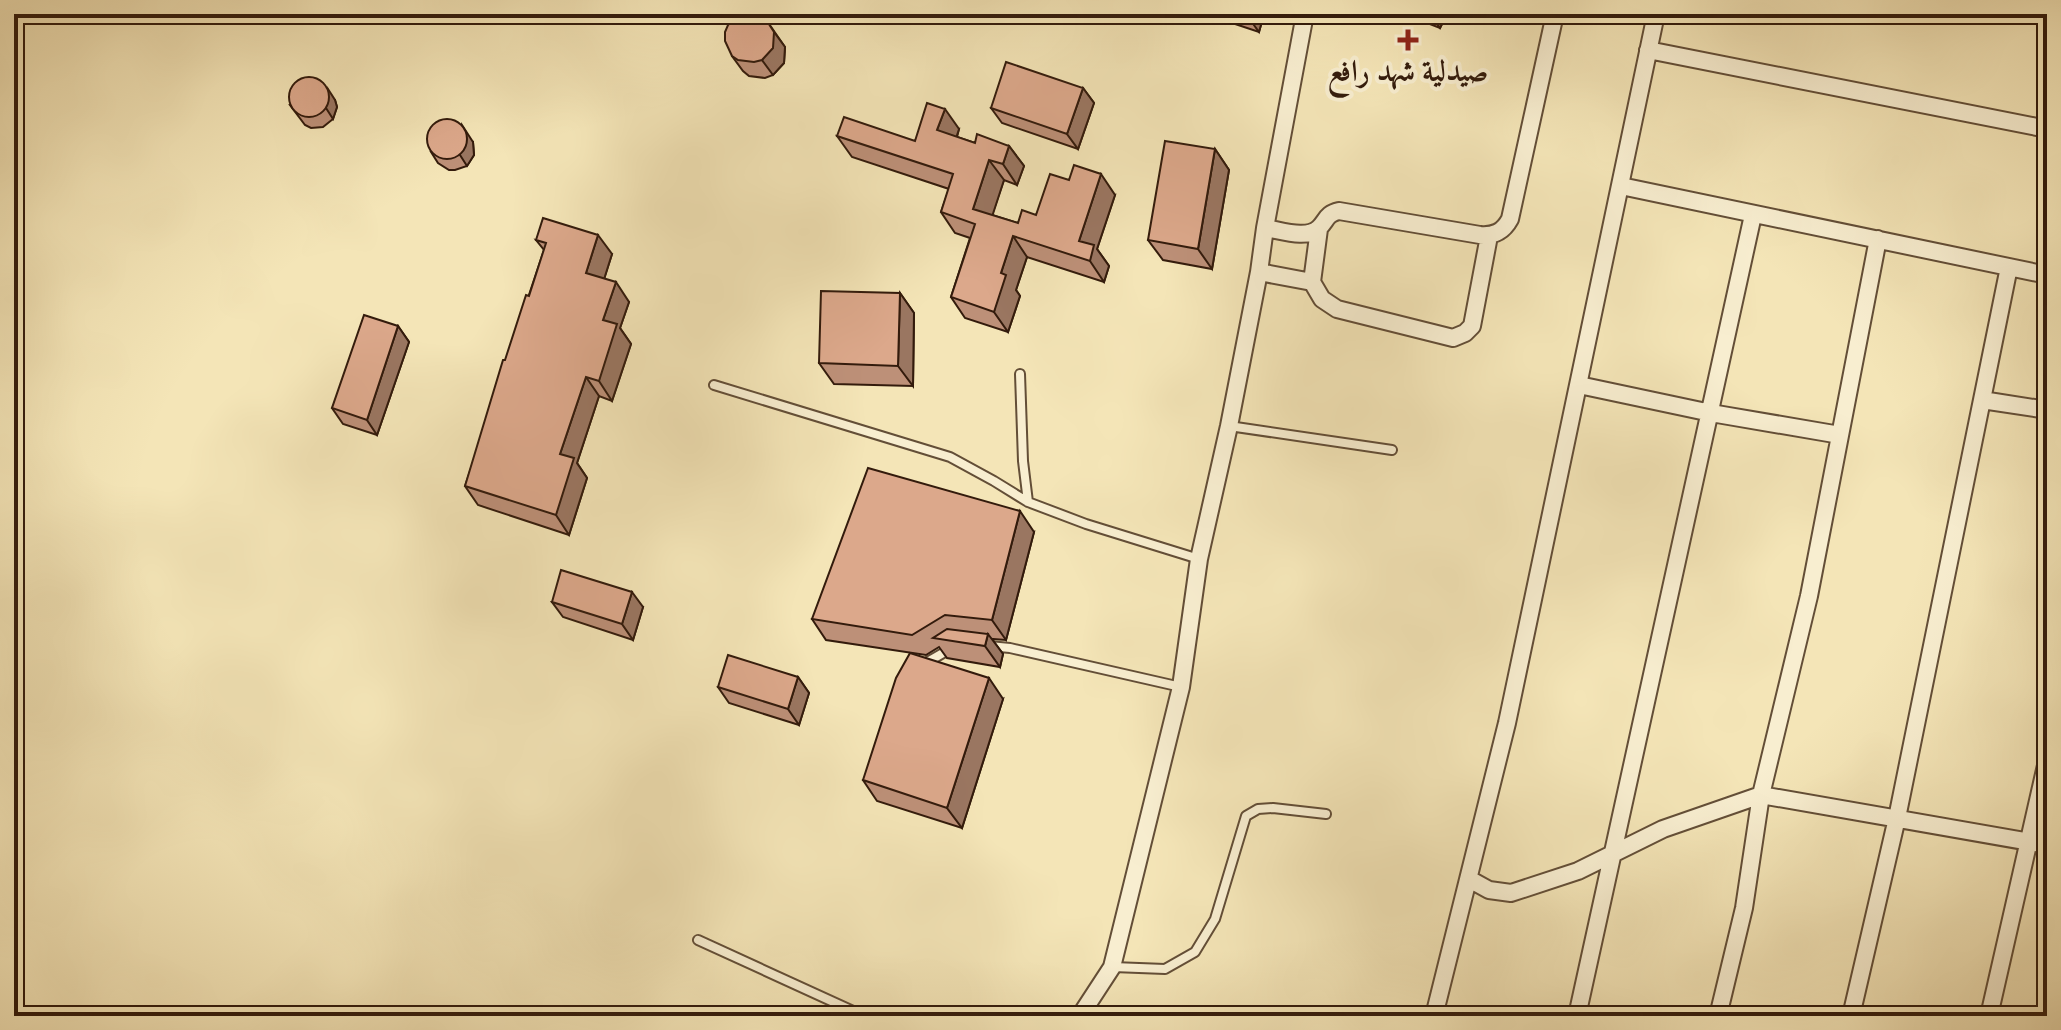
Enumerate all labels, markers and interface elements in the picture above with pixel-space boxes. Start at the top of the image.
marker: صيدلية شهد رافع [1399,31,1417,49]
place label: صيدلية شهد رافع [1328,51,1488,98]

